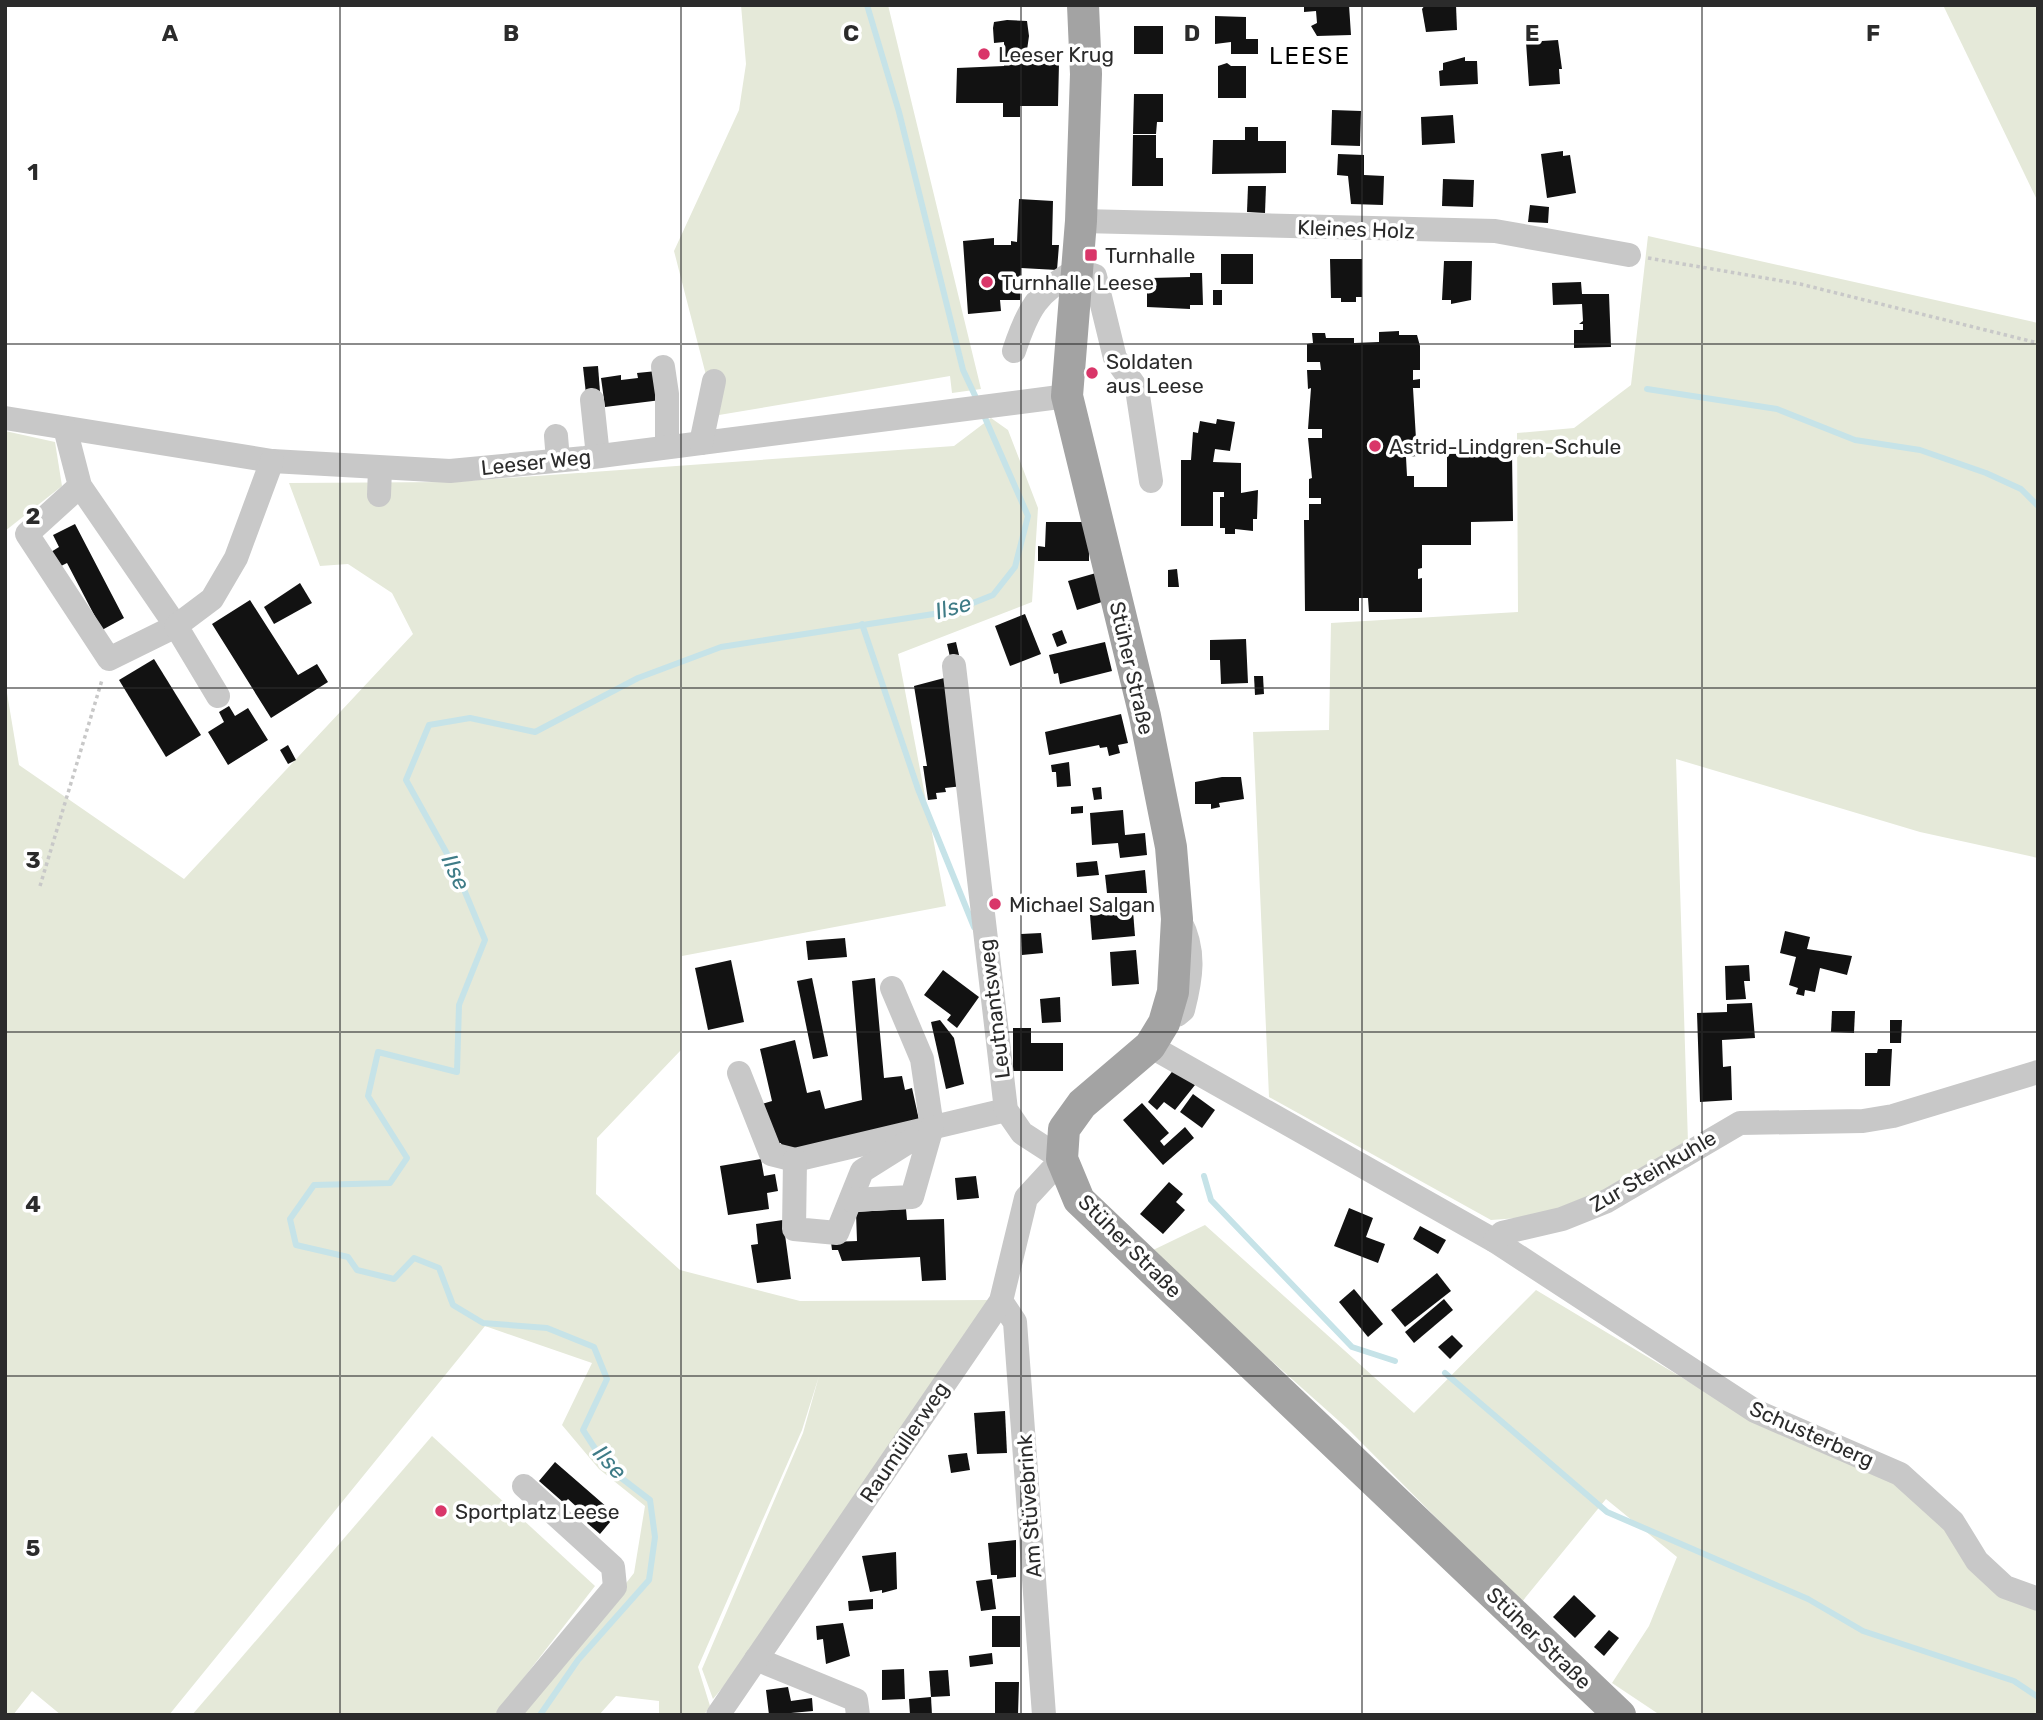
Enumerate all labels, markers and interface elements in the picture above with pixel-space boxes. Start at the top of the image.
text: A [162,19,179,47]
text: B [503,19,519,47]
text: C [843,19,859,47]
text: D [1184,19,1200,47]
text: E [1525,19,1539,47]
text: F [1866,19,1880,47]
place label: Leeser Krug [998,42,1114,67]
district label: LEESE [1269,42,1351,70]
marker: Leeser Krug [976,46,992,62]
text: 1 [27,158,39,186]
street label: Kleines Holz [1297,214,1415,244]
place label: Turnhalle [1105,243,1195,268]
marker: Turnhalle [1083,247,1099,263]
place label: Turnhalle Leese [1001,270,1154,295]
marker: Turnhalle Leese [979,274,995,290]
place label: Soldaten aus Leese [1106,349,1204,398]
marker: Soldaten aus Leese [1084,365,1100,381]
place label: Astrid-Lindgren-Schule [1389,434,1621,459]
marker: Astrid-Lindgren-Schule [1367,438,1383,454]
street label: Leeser Weg [480,444,592,480]
text: 2 [26,502,40,530]
water label: Ilse [932,589,974,625]
street label: Stüher Straße [1105,599,1159,737]
text: 3 [25,846,41,874]
water label: Ilse [436,850,476,895]
place label: Michael Salgan [1009,892,1155,917]
marker: Michael Salgan [987,896,1003,912]
street label: Leutnantsweg [973,938,1015,1080]
street label: Zur Steinkuhle [1585,1125,1721,1217]
street label: Stüher Straße [1073,1189,1187,1303]
text: 4 [25,1190,41,1218]
street label: Raumüllerweg [854,1377,954,1507]
street label: Schusterberg [1746,1395,1878,1473]
street label: Am Stüvebrink [1011,1433,1046,1579]
water label: Ilse [587,1439,633,1485]
place label: Sportplatz Leese [455,1499,620,1524]
marker: Sportplatz Leese [433,1503,449,1519]
text: 5 [26,1534,41,1562]
street label: Stüher Straße [1481,1582,1597,1694]

